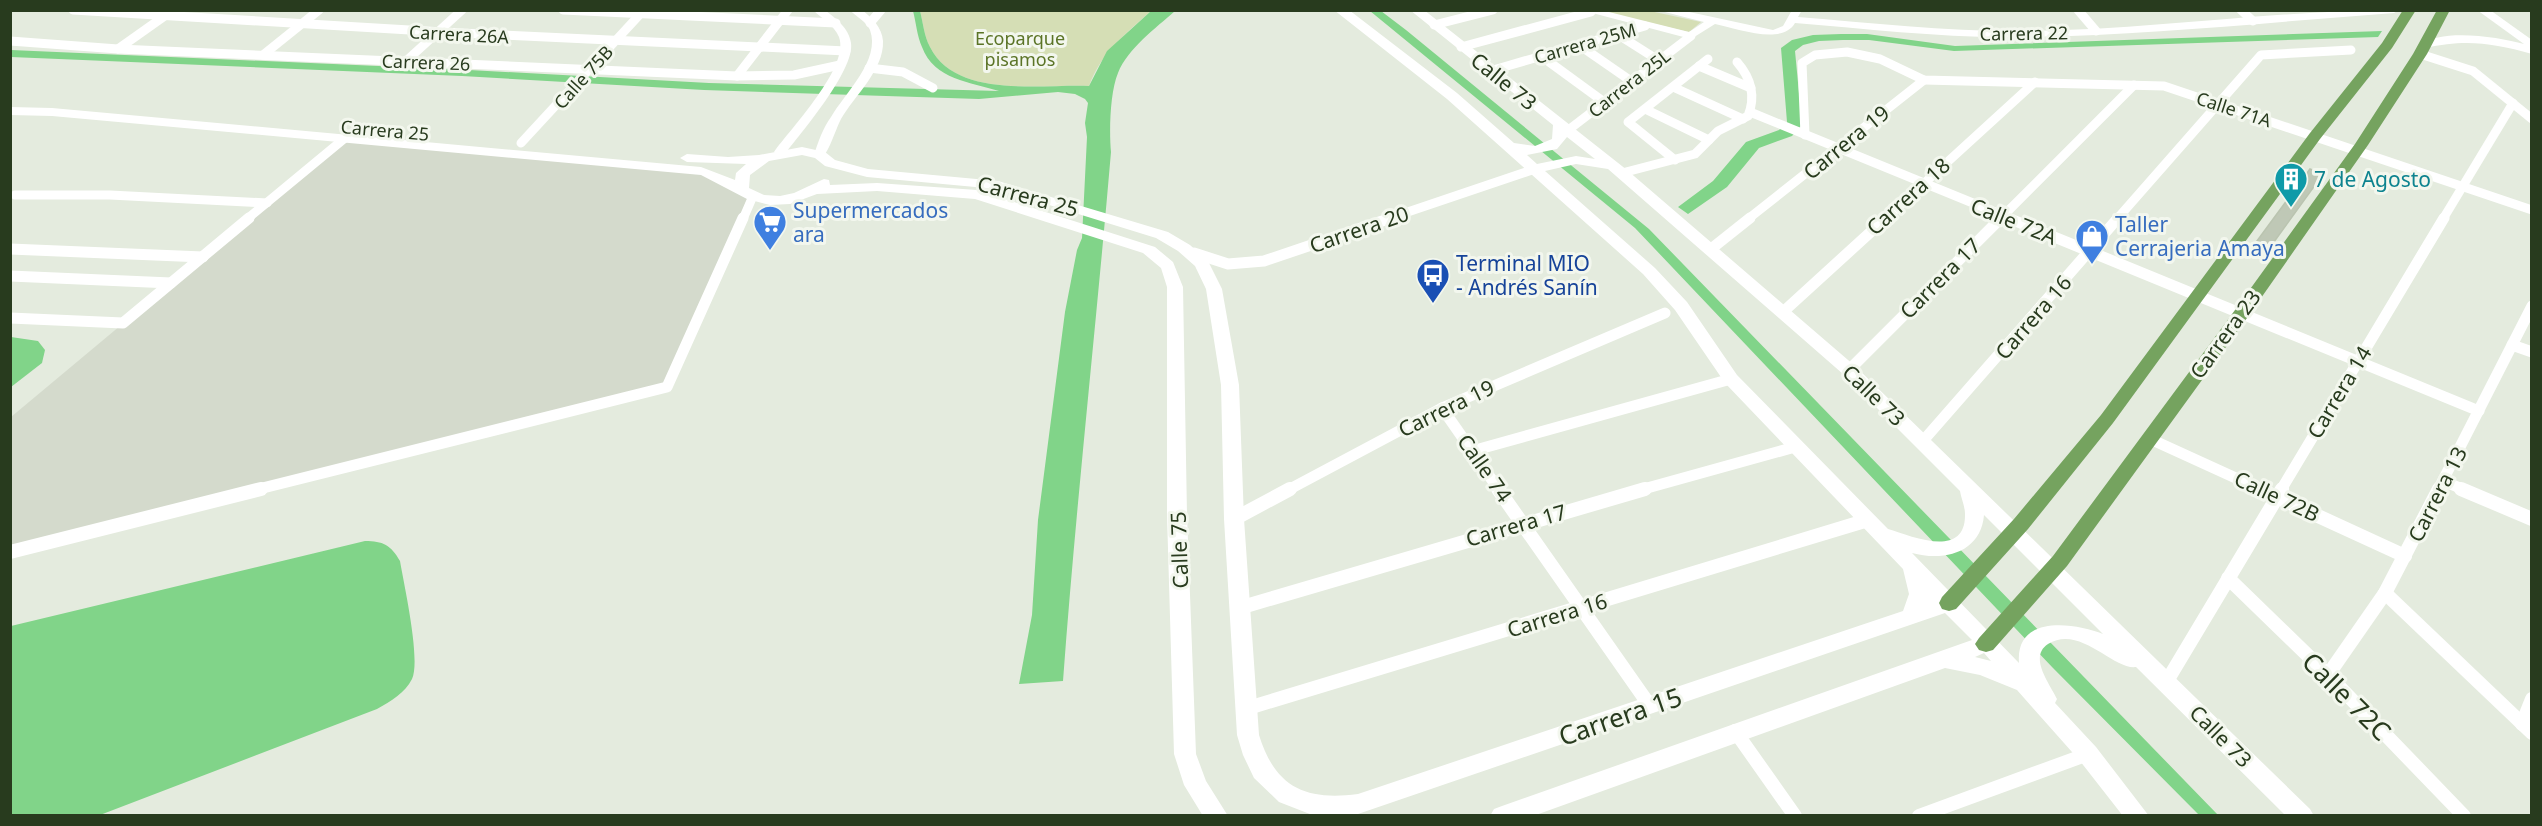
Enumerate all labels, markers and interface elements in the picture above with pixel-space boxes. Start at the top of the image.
street label: Carrera 25M [1531,17,1639,69]
street label: Carrera 26A [408,19,510,49]
street label: Carrera 22 [1980,20,2068,46]
park label: Ecoparque pisamos [975,26,1065,71]
street label: Calle 75B [548,40,618,114]
street label: Carrera 25L [1583,43,1675,123]
street label: Calle 73 [1465,46,1543,116]
street label: Carrera 26 [381,48,471,76]
street label: Calle 71A [2193,86,2275,133]
street label: Carrera 19 [1797,99,1895,185]
street label: Carrera 25 [340,114,430,146]
street label: Carrera 18 [1860,151,1956,241]
building icon: 7 de Agosto [2273,161,2309,208]
place label: 7 de Agosto [2314,165,2431,193]
street label: Carrera 25 [974,169,1082,223]
street label: Calle 72A [1967,191,2062,251]
place label: Supermercados ara [793,196,948,248]
street label: Carrera 20 [1306,199,1412,259]
supermarket icon: Supermercados ara [752,204,788,251]
place label: Taller Cerrajeria Amaya [2115,210,2285,262]
shop icon: Taller Cerrajeria Amaya [2074,218,2110,265]
street label: Carrera 17 [1894,232,1986,324]
place label: Terminal MIO - Andrés Sanín [1456,249,1598,301]
bus stop icon: Terminal MIO - Andrés Sanín [1415,257,1451,304]
street label: Carrera 16 [1989,269,2077,365]
street label: Carrera 23 [2183,284,2267,384]
street label: Carrera 14 [2300,340,2378,444]
street label: Calle 73 [1837,358,1911,432]
street label: Carrera 19 [1393,373,1499,443]
street label: Calle 74 [1451,428,1519,508]
street label: Carrera 13 [2401,442,2473,546]
street label: Calle 72B [2230,464,2324,528]
street label: Carrera 17 [1462,497,1570,553]
street label: Calle 75 [1164,511,1194,589]
street label: Carrera 16 [1503,587,1611,643]
street label: Calle 72C [2295,644,2399,748]
street label: Carrera 15 [1554,678,1686,754]
street label: Calle 73 [2184,699,2258,773]

